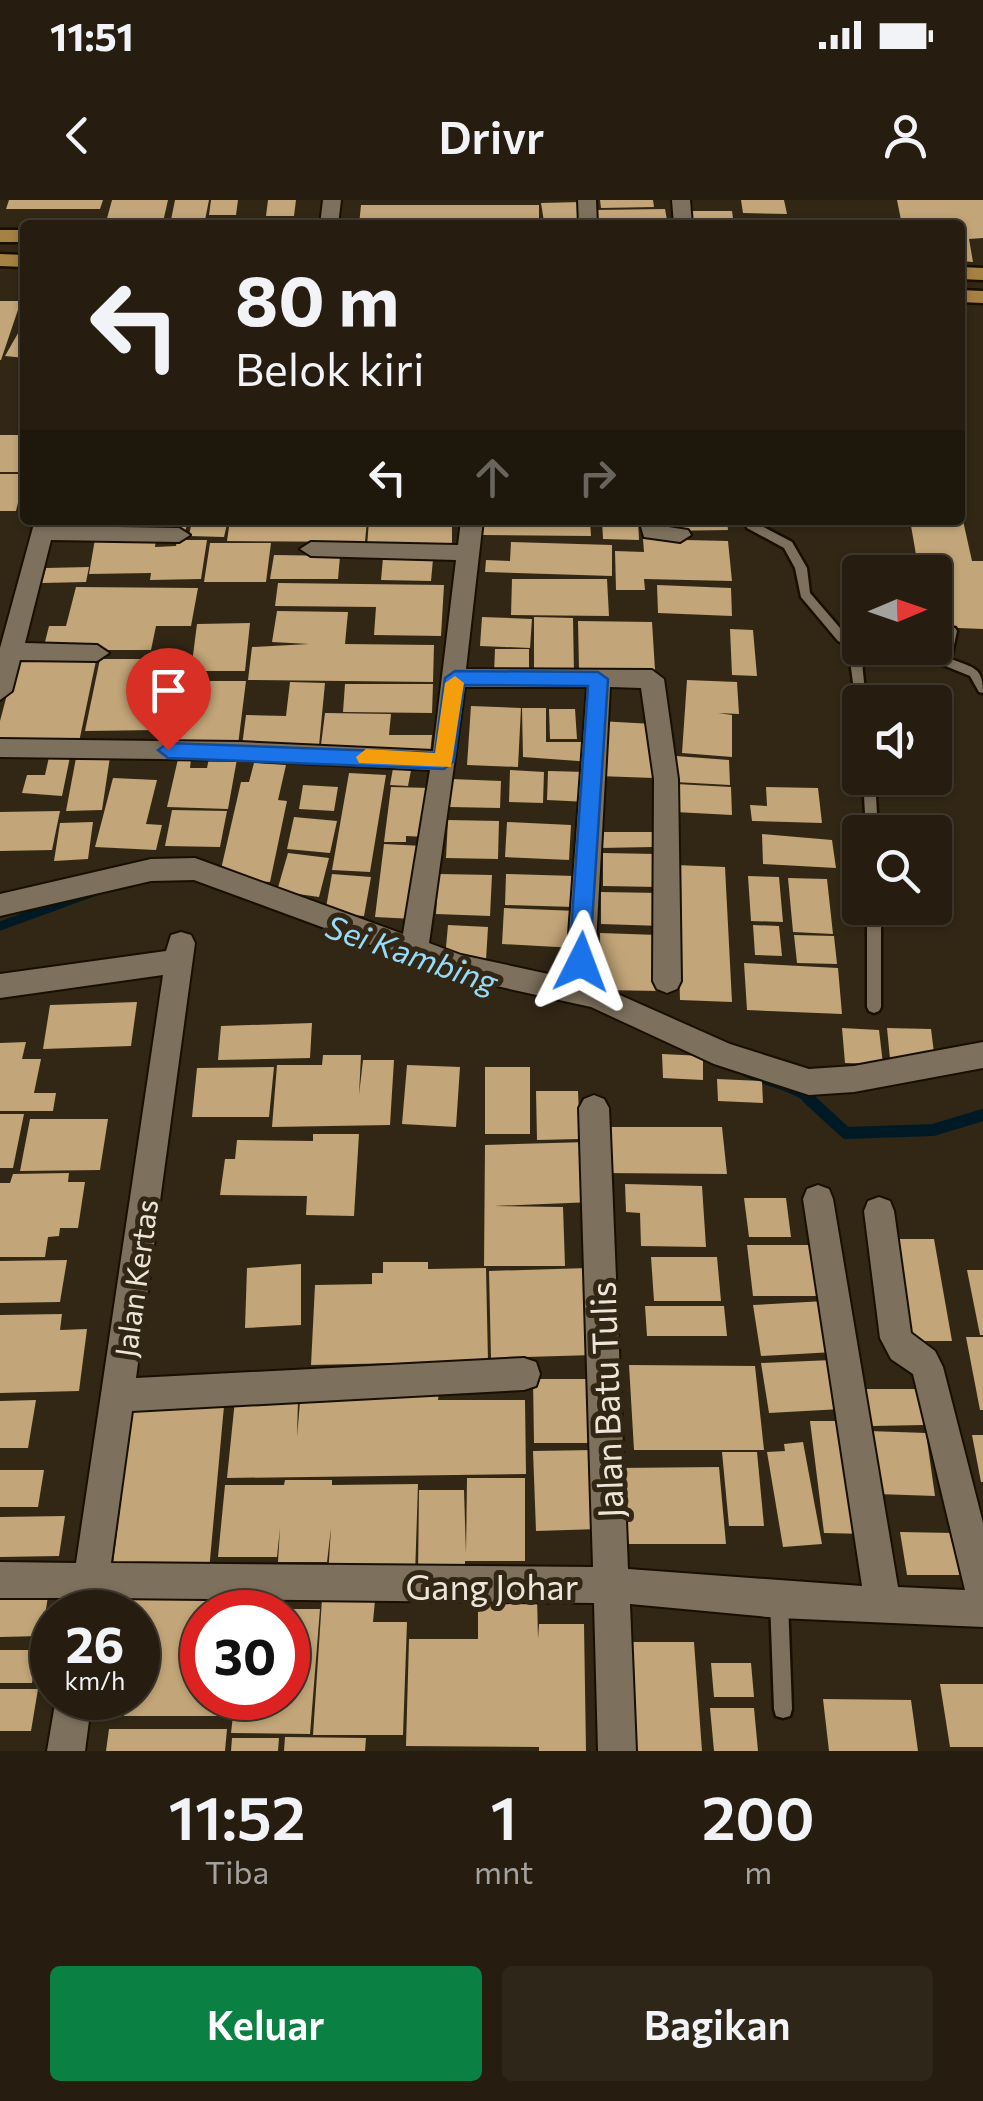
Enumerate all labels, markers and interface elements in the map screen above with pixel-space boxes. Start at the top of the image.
text: 11:51 [50,12,134,59]
icon: back [50,108,105,163]
text: Drivr [439,108,544,163]
icon: person [878,108,933,163]
text: 80 m [235,255,399,340]
icon: left [70,260,200,390]
text: Belok kiri [235,340,425,395]
icon: left [360,450,415,505]
icon: ahead [465,450,520,505]
icon: right [570,450,625,505]
north arrow [842,555,952,665]
map controls [842,555,952,925]
pin [126,648,211,751]
icon: arrive [141,663,196,718]
button: sound [842,685,952,795]
button: search [842,815,952,925]
water label: Sei Kambing [321,905,505,1002]
position arrow [529,910,633,1014]
street label: Jalan Kertas [106,1197,164,1359]
street label: Jalan Batu Tulis [579,1281,631,1519]
street label: Gang Johar [405,1564,579,1607]
speed limit sign: 30 [180,1590,310,1720]
text: 26 [65,1612,124,1673]
text: km/h [65,1665,125,1695]
text: 11:52 [168,1779,306,1852]
text: 1 [490,1779,517,1852]
text: 200 [702,1779,815,1852]
text: Tiba [205,1851,269,1891]
text: mnt [474,1851,533,1891]
text: m [744,1851,772,1891]
button: Keluar [50,1966,482,2081]
button: Bagikan [502,1966,933,2081]

